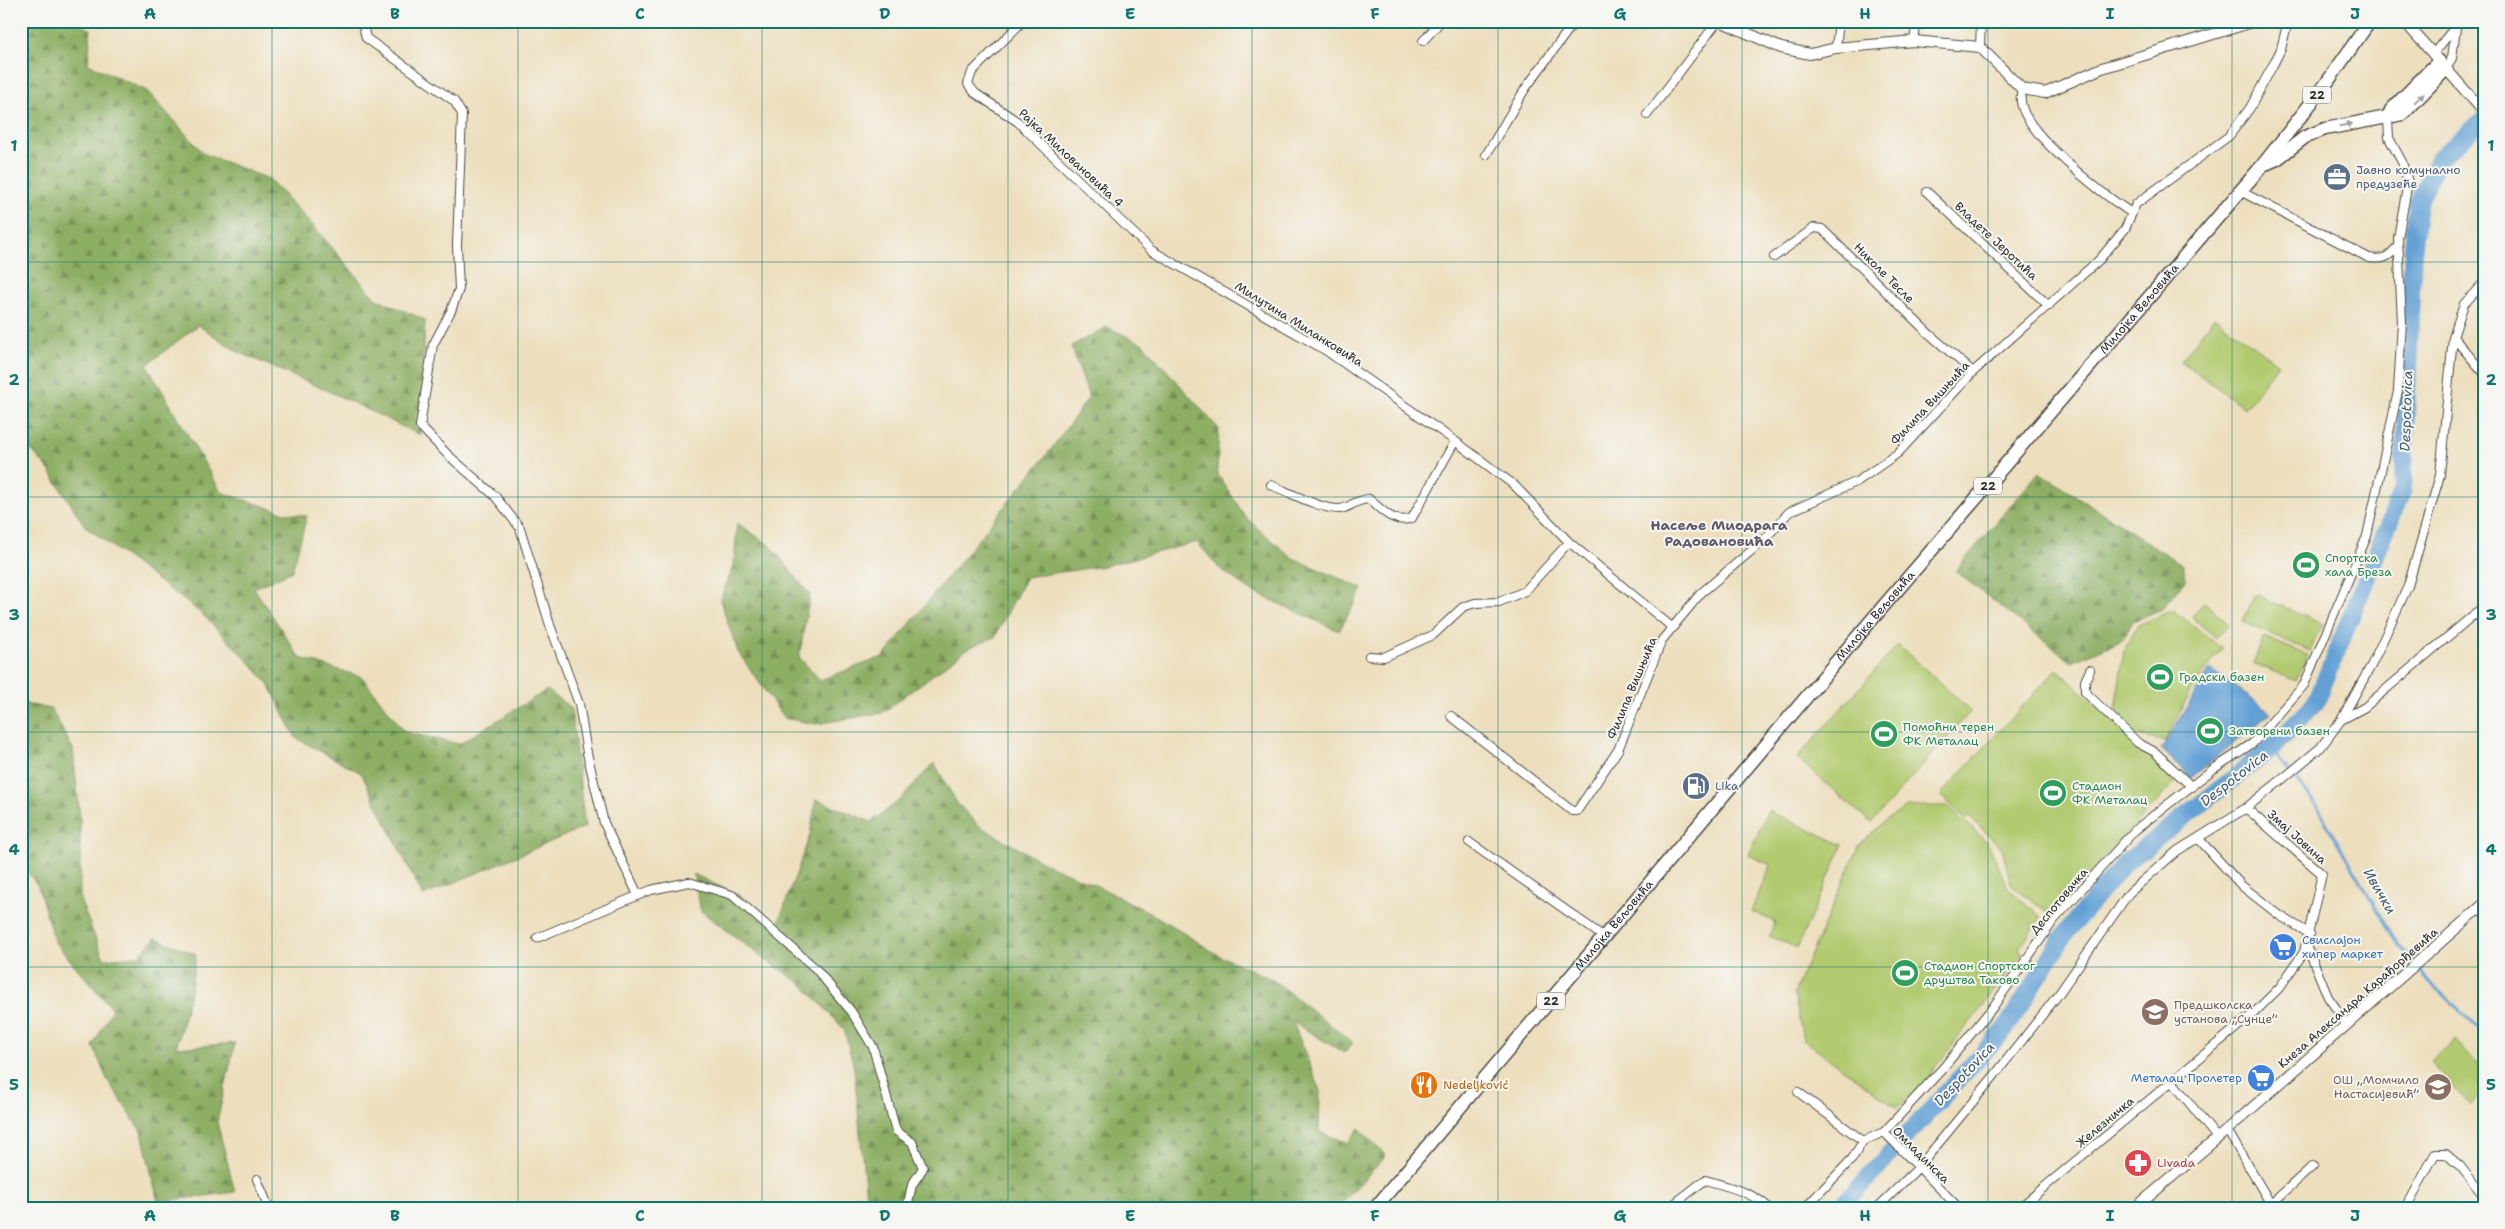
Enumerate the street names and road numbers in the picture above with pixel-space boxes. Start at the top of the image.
road number: 22 [2303,86,2331,104]
street label: Рајка Миловановића 4 [1015,105,1127,211]
street label: Владете Јеротића [1951,198,2041,284]
street label: Николе Тесле [1850,239,1918,307]
street label: Милојка Вељовића [2096,260,2183,357]
street label: Милутина Миланковића [1232,278,1366,370]
street label: Филипа Вишњића [1887,357,1973,448]
road number: 22 [1974,478,2002,494]
street label: Милојка Вељовића [1832,567,1919,665]
street label: Филипа Вишњића [1603,634,1661,741]
street label: Змај Јовина [2264,806,2330,868]
street label: Деспотовачка [2027,864,2092,938]
street label: Милојка Вељовића [1571,876,1657,974]
street label: Кнеза Александра Карађорђевића [2275,924,2442,1072]
road number: 22 [1537,992,1565,1009]
street label: Железничка [2073,1093,2138,1151]
street label: Омладинска [1889,1123,1953,1187]

